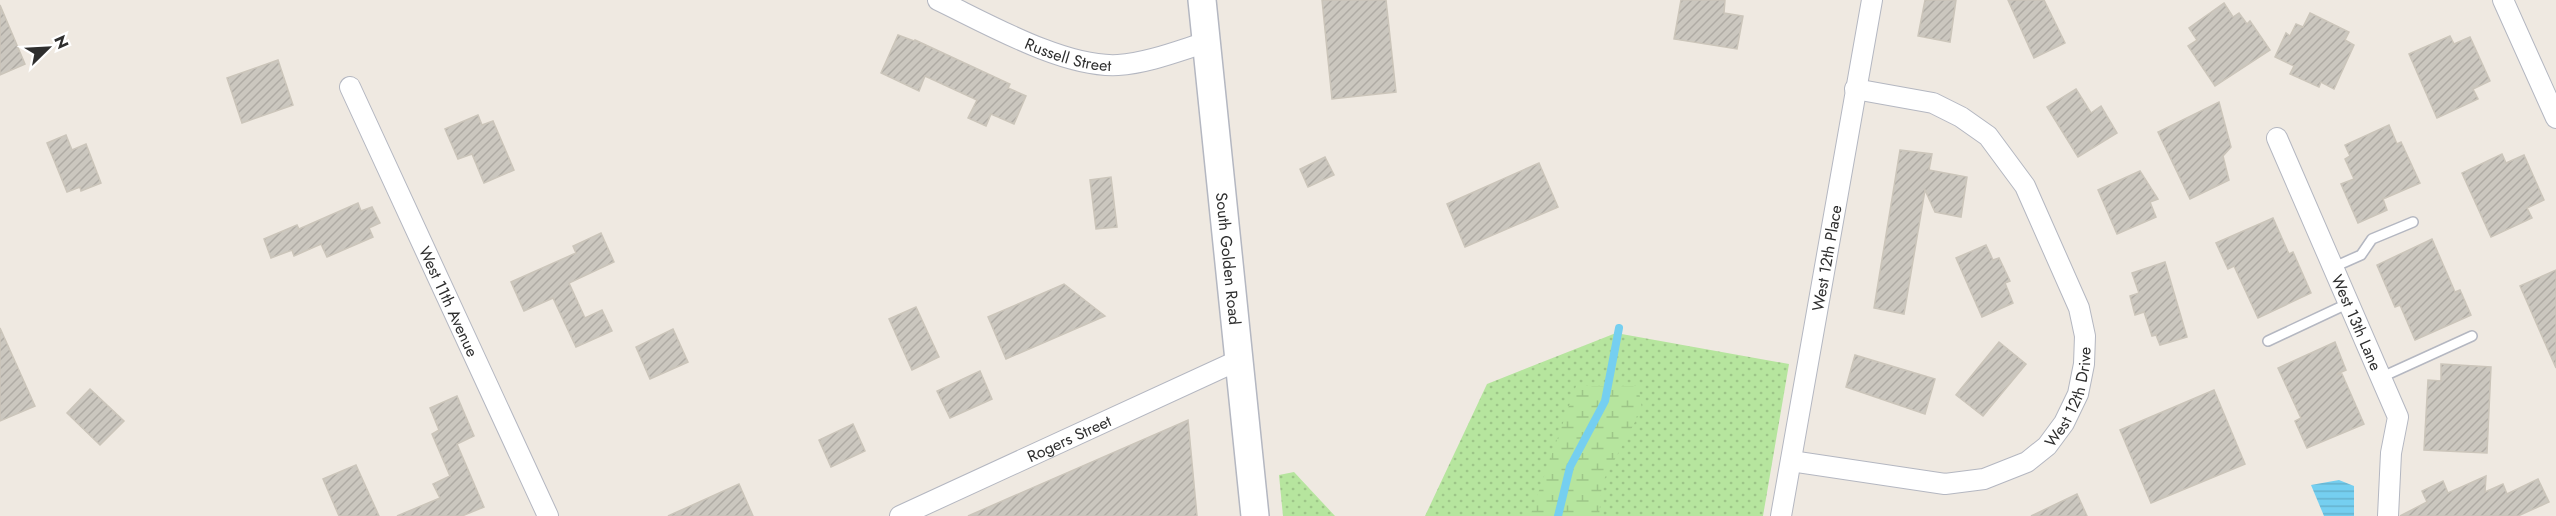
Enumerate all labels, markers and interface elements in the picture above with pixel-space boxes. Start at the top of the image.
north arrow [18,18,78,78]
text: N [48,32,74,53]
street label: Russell Street [1021,32,1112,77]
street label: South Golden Road [1210,191,1246,326]
street label: West 12th Place [1806,203,1848,313]
street label: West 11th Avenue [413,243,484,360]
street label: West 13th Lane [2326,271,2387,374]
street label: West 12th Drive [2039,346,2097,452]
street label: Rogers Street [1023,409,1115,468]

